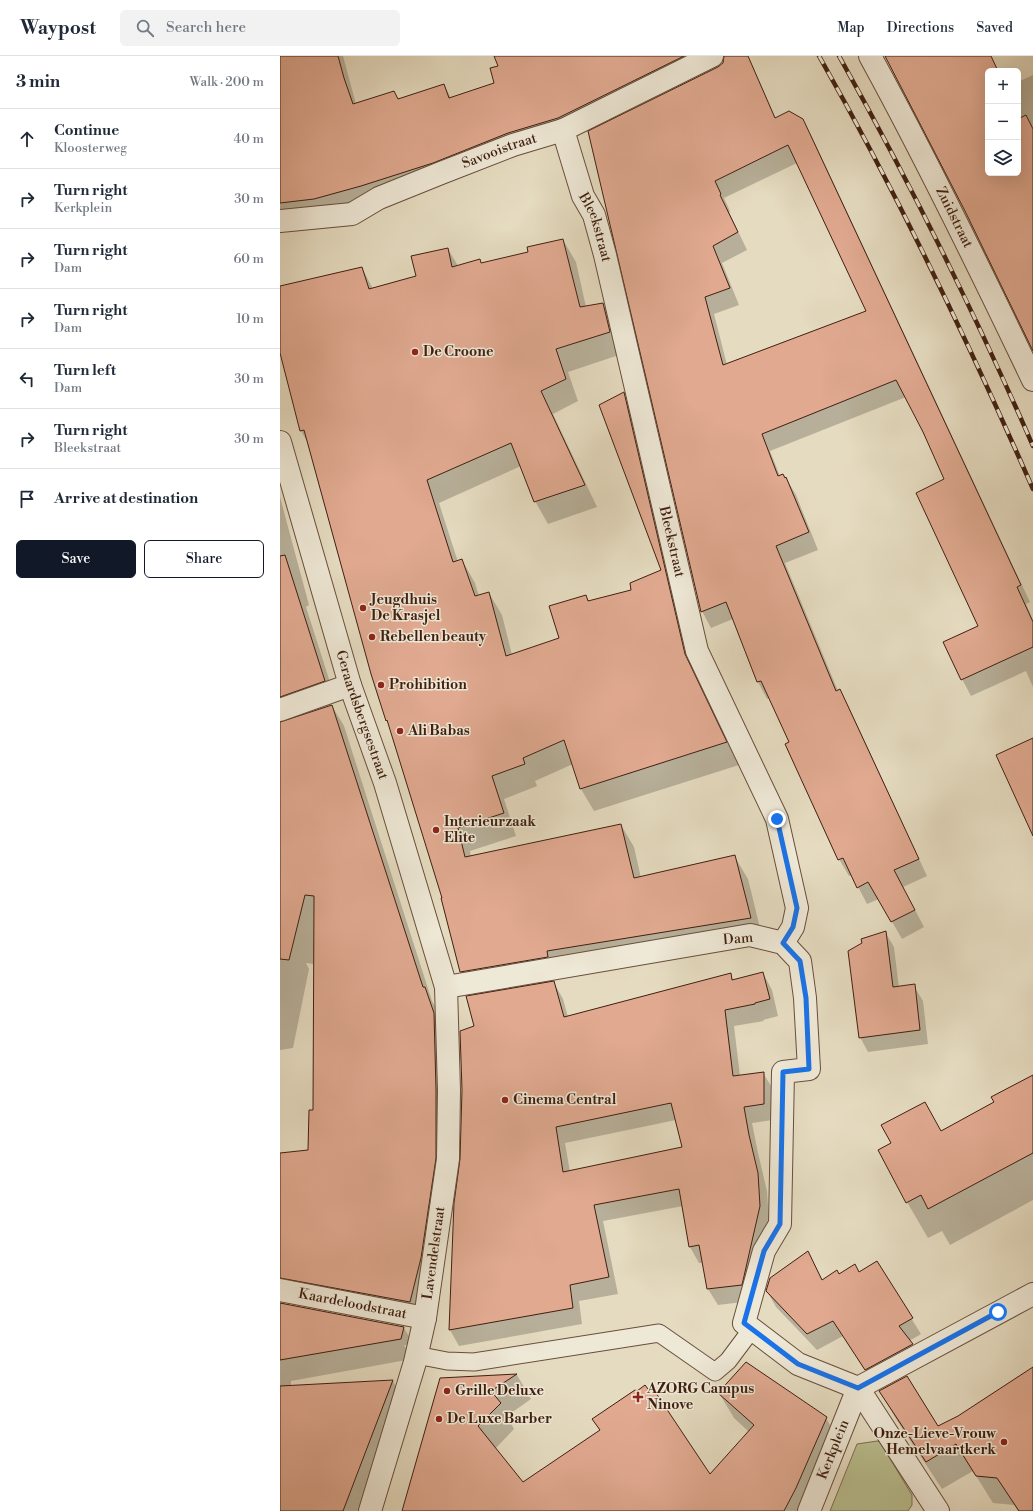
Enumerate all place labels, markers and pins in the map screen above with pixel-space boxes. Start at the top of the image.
place label: De Croone [423,343,494,361]
marker: De Croone [410,347,420,357]
place label: Jeugdhuis De Krasjel [369,591,441,625]
marker: Jeugdhuis De Krasjel [358,603,368,613]
place label: Rebellen beauty [380,628,487,646]
marker: Rebellen beauty [367,632,377,642]
place label: Prohibition [389,676,467,694]
marker: Prohibition [376,680,386,690]
place label: Ali Babas [407,722,470,740]
marker: Ali Babas [395,726,405,736]
place label: Interieurzaak Elite [444,813,536,847]
marker: Interieurzaak Elite [431,825,441,835]
place label: Cinema Central [513,1091,617,1109]
marker: Cinema Central [500,1095,510,1105]
place label: AZORG Campus Ninove [646,1380,754,1414]
place label: Grille Deluxe [455,1382,544,1400]
marker: Grille Deluxe [442,1386,452,1396]
marker: AZORG Campus Ninove [632,1391,644,1403]
place label: De Luxe Barber [447,1410,552,1428]
marker: De Luxe Barber [434,1414,444,1424]
place label: Onze-Lieve-Vrouw Hemelvaartkerk [874,1425,996,1459]
marker: Onze-Lieve-Vrouw Hemelvaartkerk [999,1437,1009,1447]

